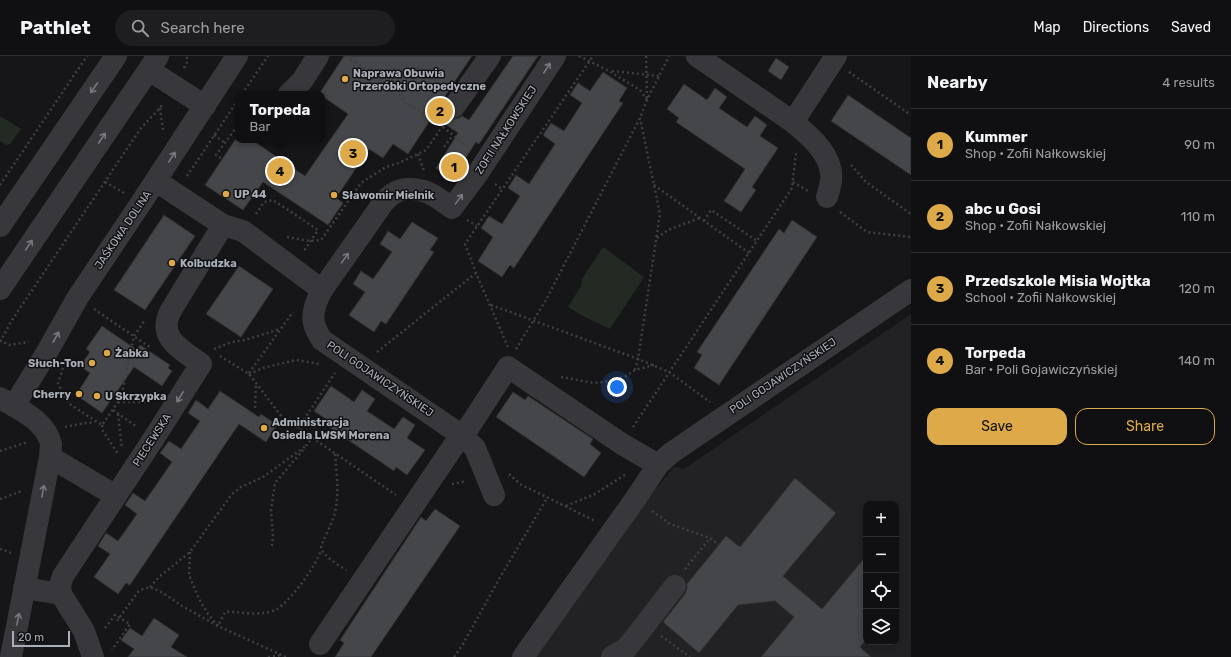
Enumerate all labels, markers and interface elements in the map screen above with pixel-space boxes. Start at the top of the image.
search box [115,10,395,46]
text: Pathlet [20,16,91,39]
icon: search [129,17,151,39]
text: Search here [161,19,245,37]
text: Map [1034,19,1061,36]
text: Directions [1083,19,1149,36]
text: Saved [1171,19,1211,36]
one-way arrow [543,63,551,74]
place label: Naprawa Obuwia Przeróbki Ortopedyczne [353,67,487,93]
text: Nearby [927,72,988,92]
marker: Naprawa Obuwia Przeróbki Ortopedyczne [340,74,350,84]
text: 4 results [1162,75,1215,90]
one-way arrow [90,82,98,93]
street label: ZOFII NAŁKOWSKIEJ [473,83,539,177]
popup [235,91,325,143]
pin: 2 [427,96,453,126]
text: Torpeda [250,101,310,119]
text: Bar [250,119,270,134]
text: Kummer [965,128,1027,146]
one-way arrow [99,132,107,144]
text: 1 [937,137,943,152]
text: 90 m [1184,137,1215,152]
pin: 3 [340,138,366,168]
text: Shop · Zofii Nałkowskiej [965,146,1106,161]
one-way arrow [168,151,176,163]
pin: 1 [441,152,467,182]
pin: 4 [267,156,293,186]
street label: JAŚKOWA DOLINA [92,188,154,272]
place label: UP 44 [234,188,267,201]
marker: UP 44 [221,189,231,199]
place label: Sławomir Mielnik [342,189,435,202]
marker: Sławomir Mielnik [329,190,339,200]
one-way arrow [455,194,463,205]
text: abc u Gosi [965,200,1041,218]
text: 2 [936,209,944,224]
text: 110 m [1181,209,1215,224]
text: Shop · Zofii Nałkowskiej [965,218,1106,233]
one-way arrow [25,240,33,251]
one-way arrow [341,252,349,263]
place label: Kolbudzka [180,257,237,270]
marker: Kolbudzka [167,258,177,268]
text: Przedszkole Misia Wojtka [965,272,1151,290]
text: 3 [936,281,944,296]
text: 120 m [1179,281,1215,296]
text: School · Zofii Nałkowskiej [965,290,1116,305]
one-way arrow [52,331,60,343]
street label: POLI GOJAWICZYŃSKIEJ [727,335,839,417]
street label: POLI GOJAWICZYŃSKIEJ [324,338,436,420]
text: Torpeda [965,344,1026,362]
place label: Żabka [115,347,148,360]
marker: Żabka [102,348,112,358]
text: 4 [936,353,944,368]
text: 140 m [1178,353,1215,368]
place label: Słuch-Ton [28,357,84,370]
marker: Słuch-Ton [87,358,97,368]
text: Bar · Poli Gojawiczyńskiej [965,362,1118,377]
your location [607,377,627,397]
place label: Cherry [33,388,71,401]
marker: Cherry [74,389,84,399]
place label: U Skrzypka [105,390,166,403]
marker: U Skrzypka [92,391,102,401]
one-way arrow [176,391,185,402]
button: Save [927,408,1067,445]
button: Share [1075,408,1215,445]
street label: PIECEWSKA [130,411,174,469]
place label: Administracja Osiedla LWSM Morena [272,416,389,442]
marker: Administracja Osiedla LWSM Morena [259,423,269,433]
one-way arrow [39,485,47,498]
map controls [863,501,899,645]
button: + [863,501,899,537]
button: − [863,537,899,573]
button: locate [863,573,899,609]
button: layers [863,609,899,645]
one-way arrow [15,613,23,626]
scale bar [12,629,70,648]
text: 20 m [18,631,44,644]

